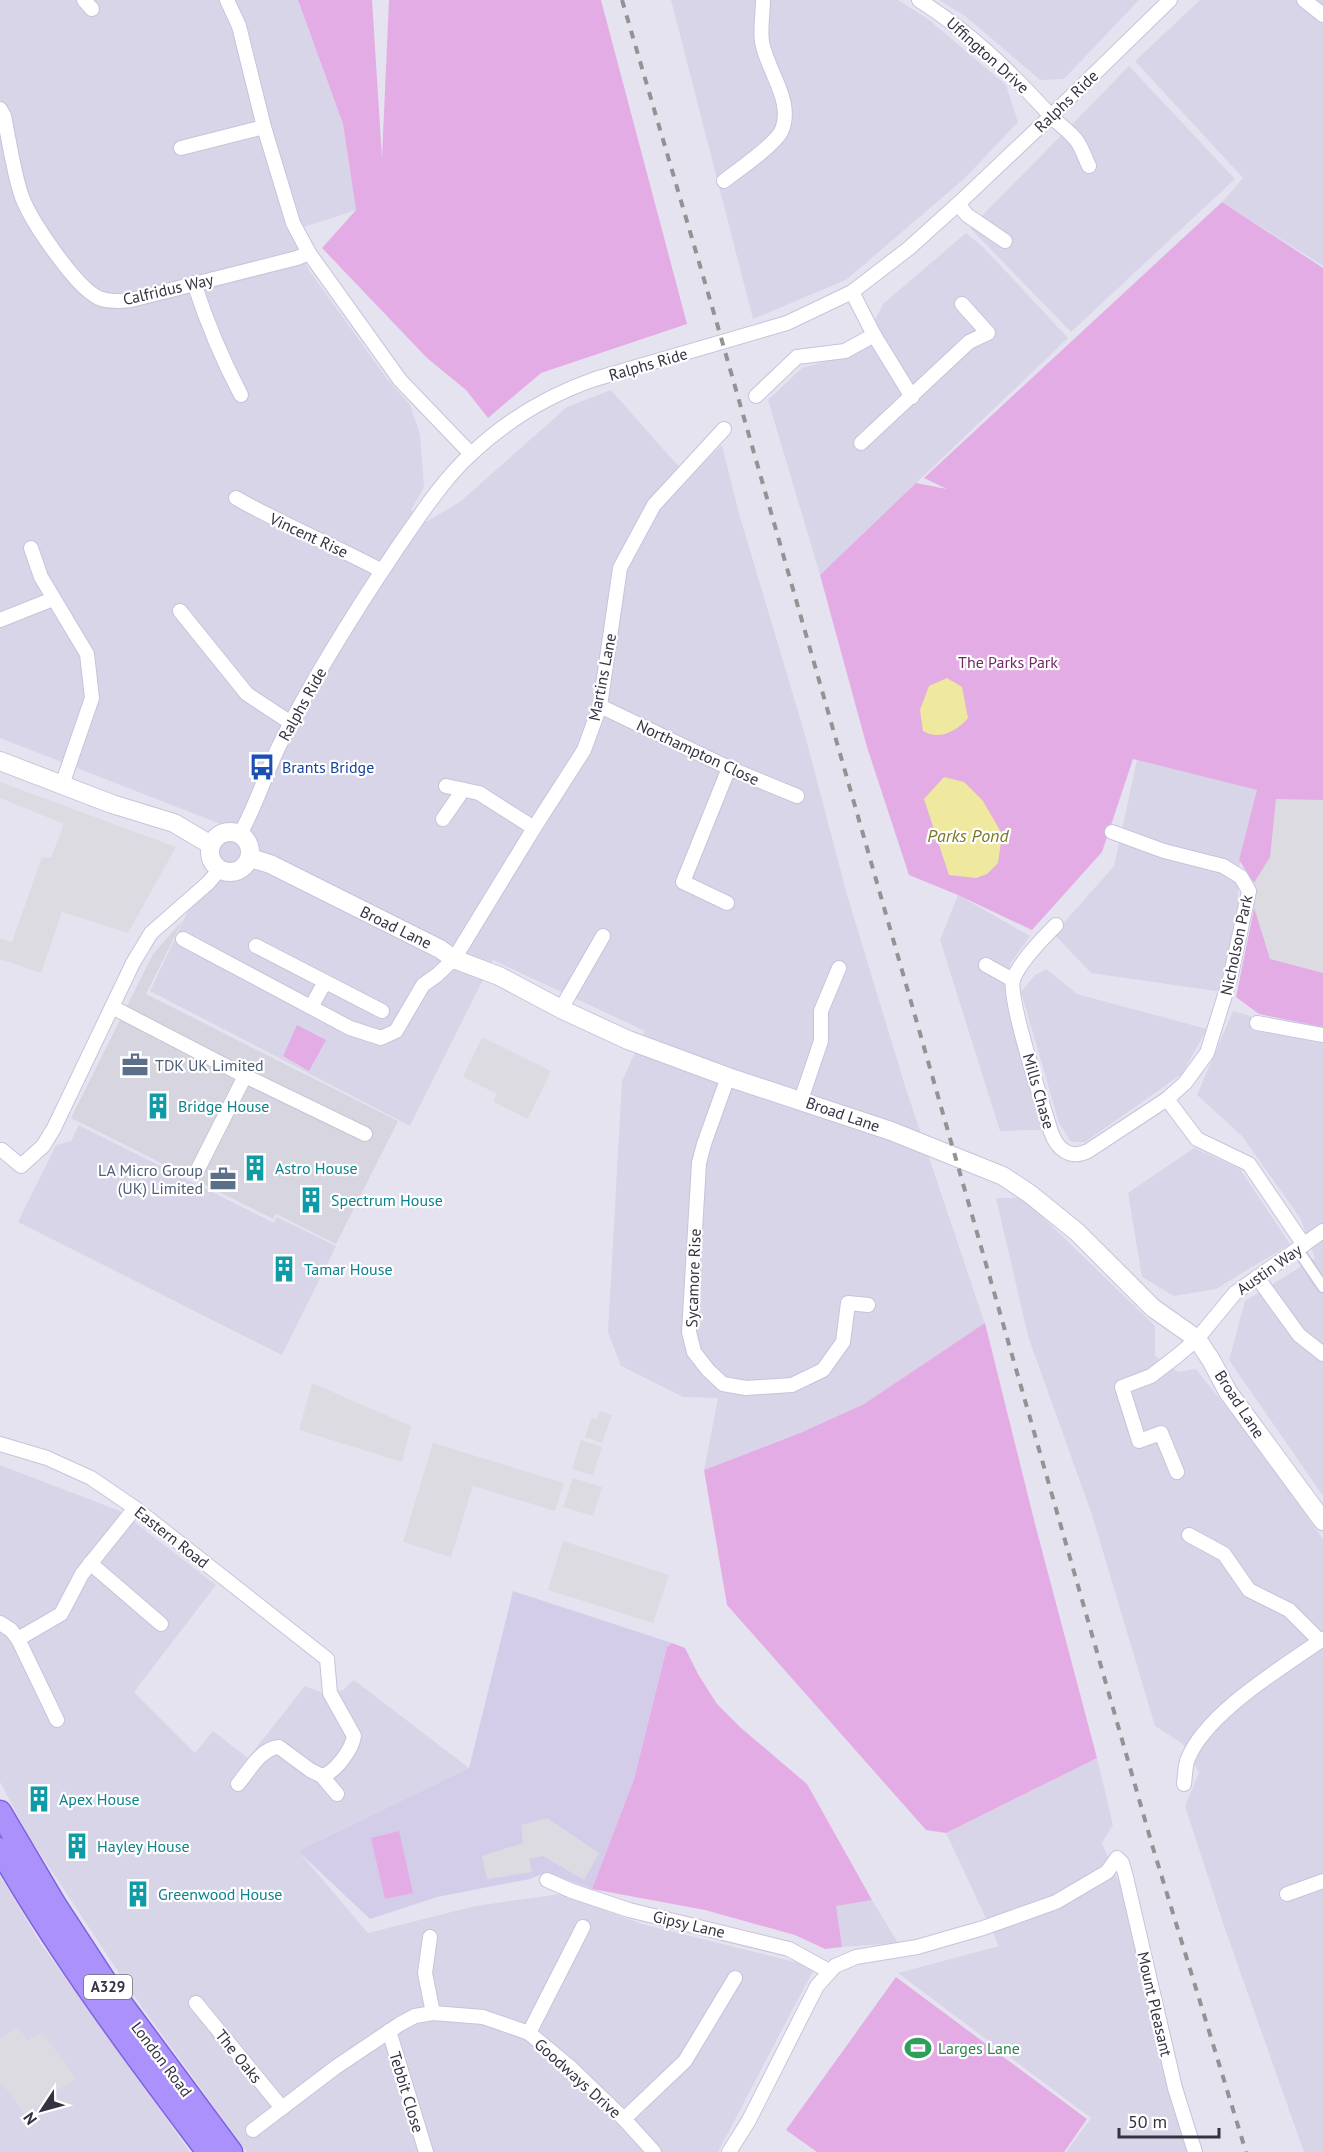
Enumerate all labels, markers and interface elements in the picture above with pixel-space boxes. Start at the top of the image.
street label: Uffington Drive [943,13,1033,97]
street label: Ralphs Ride [1030,66,1102,136]
street label: Calfridus Way [121,269,216,309]
street label: Ralphs Ride [606,343,690,385]
street label: Vincent Rise [266,508,351,562]
street label: Martins Lane [584,632,620,722]
park label: The Parks Park [958,652,1058,672]
street label: Ralphs Ride [274,664,330,744]
street label: Northampton Close [633,715,763,789]
bus stop icon: Brants Bridge [247,752,277,782]
place label: Brants Bridge [282,757,374,777]
water label: Parks Pond [927,824,1010,847]
street label: Nicholson Park [1216,893,1256,997]
street label: Broad Lane [357,901,435,953]
office icon: TDK UK Limited [120,1050,150,1080]
street label: Mills Chase [1019,1051,1059,1131]
place label: TDK UK Limited [155,1055,264,1075]
building icon: Bridge House [143,1091,173,1121]
street label: Broad Lane [803,1092,883,1136]
place label: Bridge House [178,1096,270,1116]
building icon: Astro House [240,1153,270,1183]
place label: Astro House [275,1158,358,1178]
place label: LA Micro Group (UK) Limited [98,1160,203,1198]
office icon: LA Micro Group (UK) Limited [208,1164,238,1194]
building icon: Spectrum House [296,1185,326,1215]
place label: Spectrum House [331,1190,443,1210]
street label: Sycamore Rise [681,1228,705,1328]
street label: Austin Way [1232,1239,1306,1299]
building icon: Tamar House [269,1254,299,1284]
place label: Tamar House [304,1259,393,1279]
street label: Broad Lane [1211,1366,1269,1442]
street label: Eastern Road [131,1502,213,1572]
building icon: Apex House [24,1784,54,1814]
place label: Apex House [59,1789,140,1809]
building icon: Hayley House [62,1831,92,1861]
place label: Hayley House [97,1836,190,1856]
building icon: Greenwood House [123,1879,153,1909]
place label: Greenwood House [158,1884,283,1904]
street label: Gipsy Lane [651,1906,727,1942]
street label: Mount Pleasant [1133,1950,1177,2059]
road number: A329 [84,1975,132,1999]
street label: London Road [127,2018,197,2100]
street label: The Oaks [211,2025,267,2087]
sports icon: Larges Lane [903,2033,933,2063]
street label: Goodways Drive [531,2034,625,2122]
place label: Larges Lane [938,2038,1020,2058]
street label: Tebbit Close [385,2049,429,2135]
north arrow [12,2080,72,2140]
scale bar [1119,2101,1220,2139]
text: N [19,2109,41,2129]
text: 50 m [1128,2110,1167,2133]

